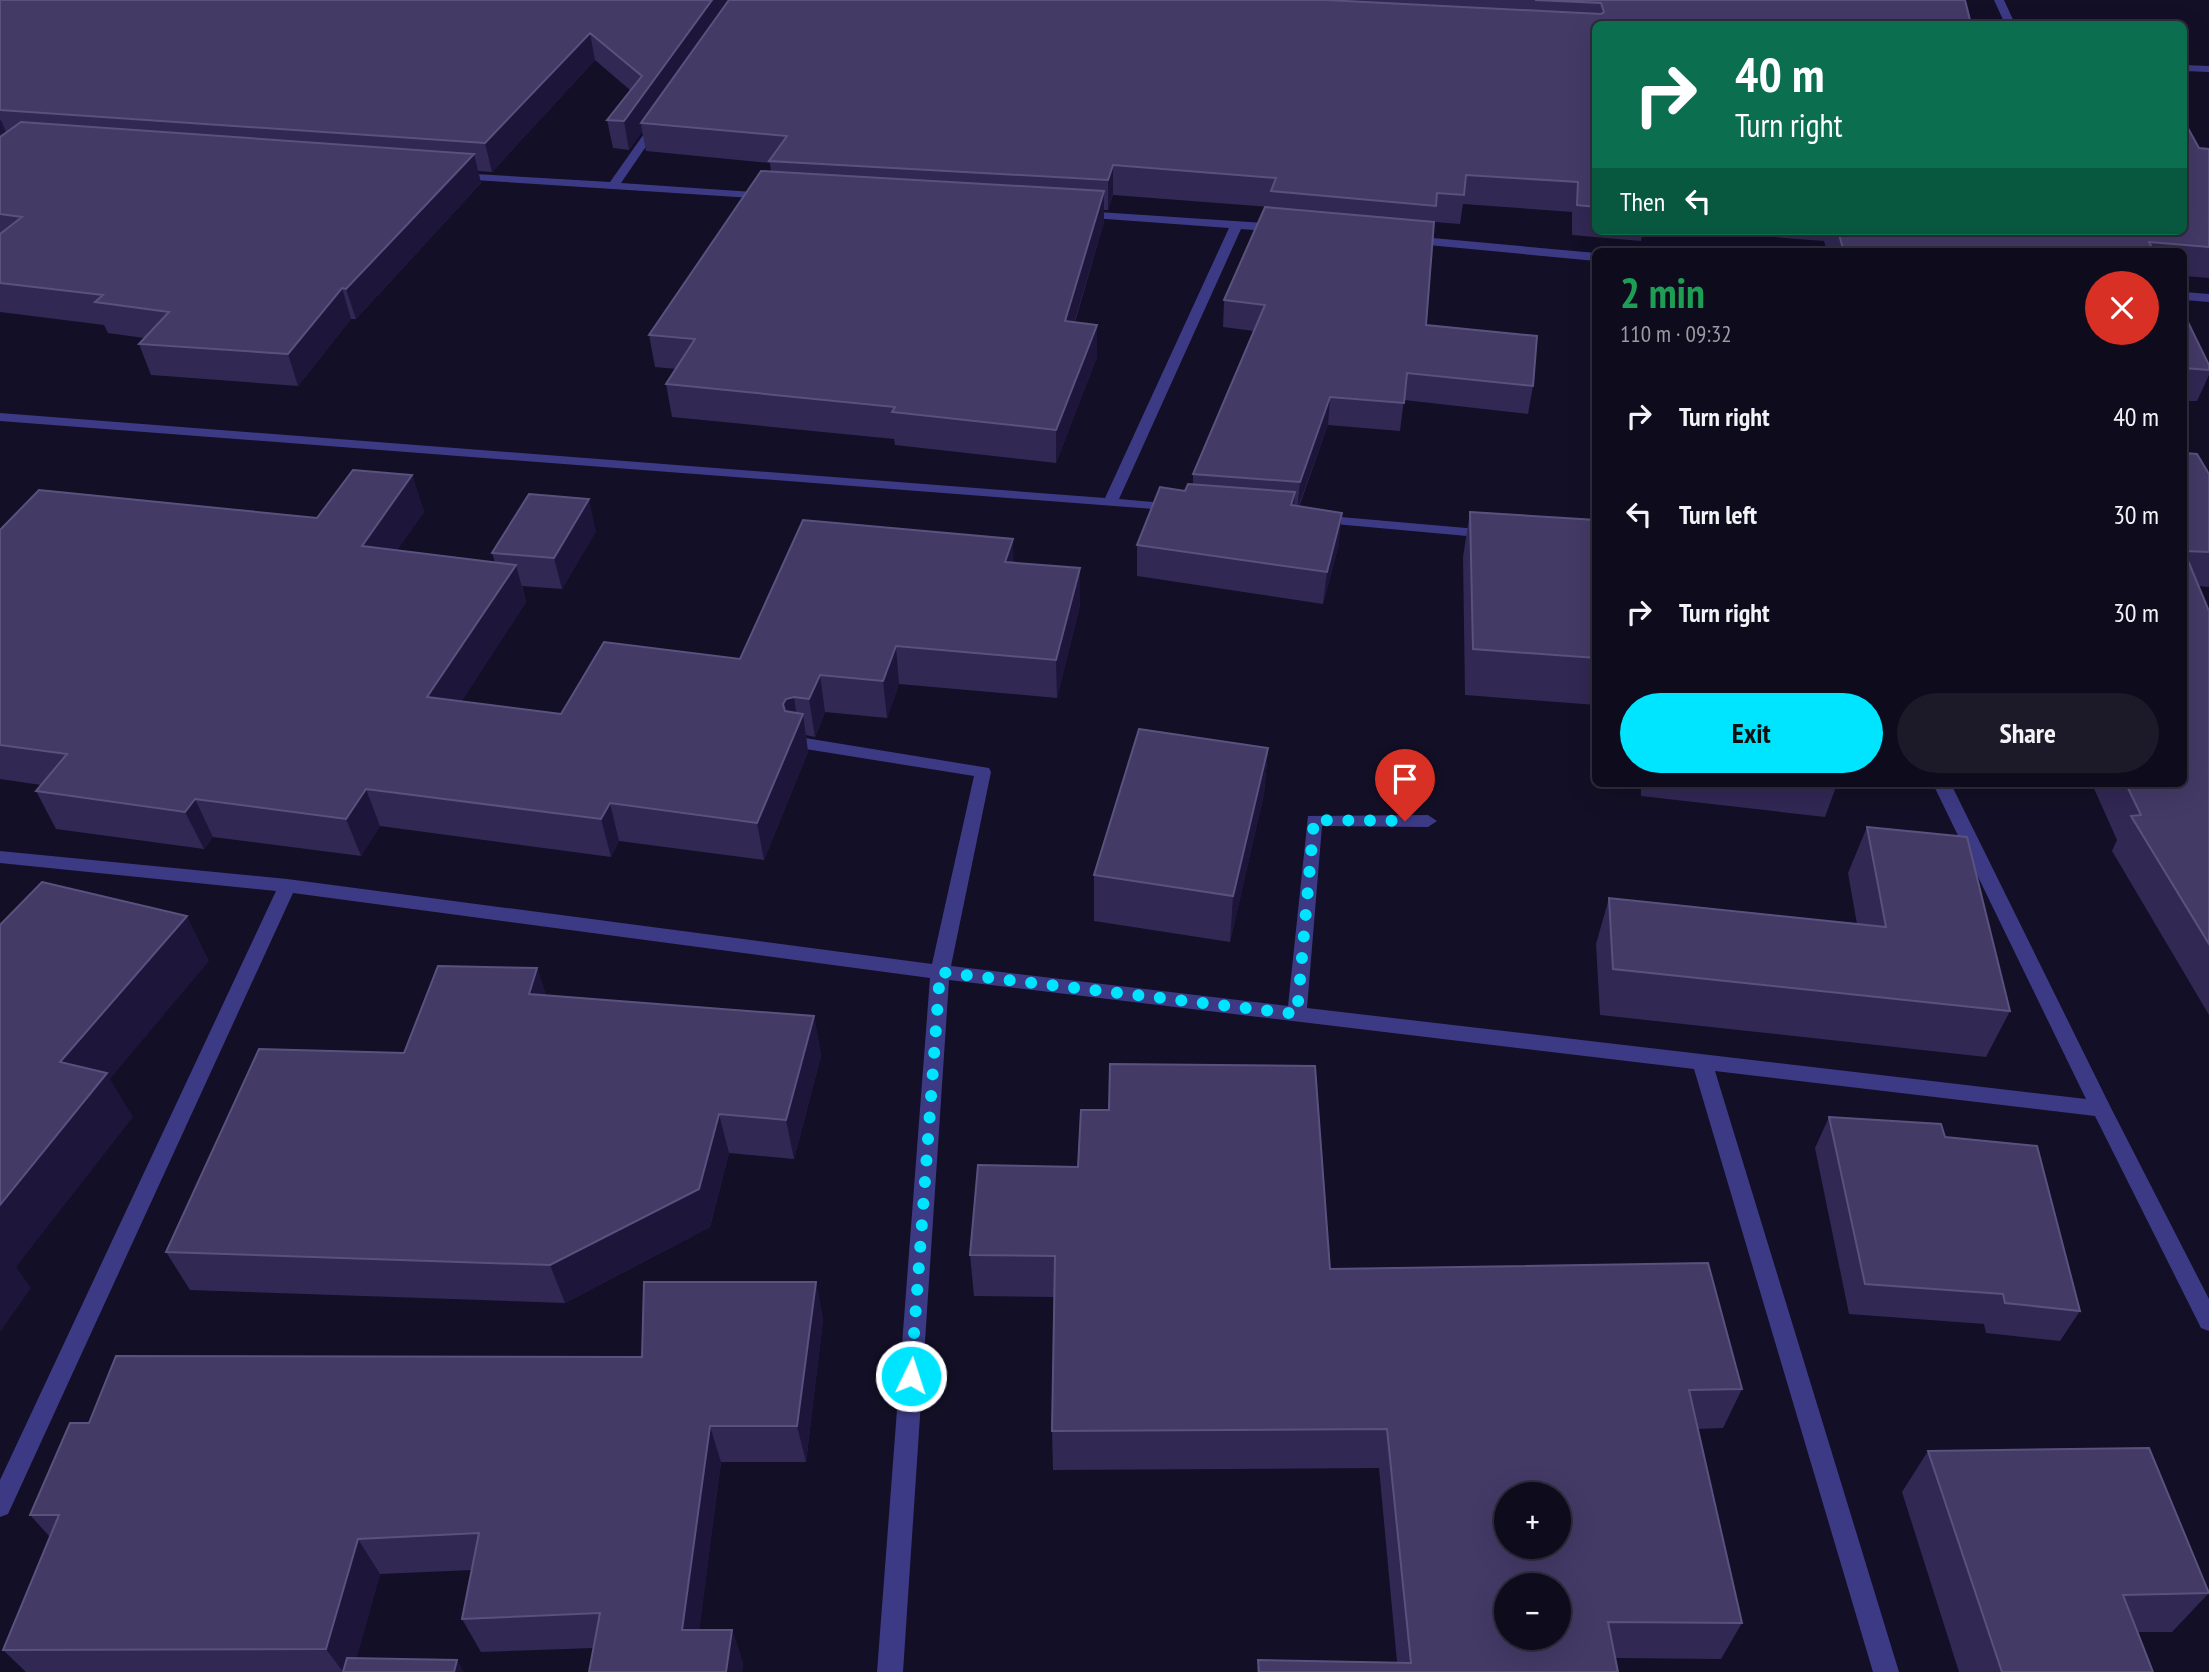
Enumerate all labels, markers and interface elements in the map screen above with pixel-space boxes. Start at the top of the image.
text: 40 m [1735,42,1824,106]
icon: right [1620,49,1711,140]
text: Turn right [1735,104,1843,146]
icon: left [1679,182,1717,220]
text: Then [1620,185,1665,218]
text: 2 min [1620,265,1705,320]
button: close [2085,271,2159,345]
text: 110 m · 09:32 [1620,319,1732,348]
icon: right [1620,397,1658,435]
text: Turn right [1679,400,1770,433]
text: 40 m [2113,400,2159,433]
icon: left [1620,495,1658,533]
text: Turn left [1679,498,1757,531]
text: 30 m [2113,498,2159,531]
icon: right [1620,593,1658,631]
text: Turn right [1679,596,1770,629]
text: 30 m [2113,596,2159,629]
button: Exit [1620,693,1883,773]
button: Share [1897,693,2159,773]
pin [1375,749,1435,821]
icon: arrive [1386,760,1424,798]
position arrow [874,1339,948,1413]
map controls [1494,1482,1571,1650]
button: + [1494,1482,1571,1559]
button: − [1494,1573,1571,1650]

